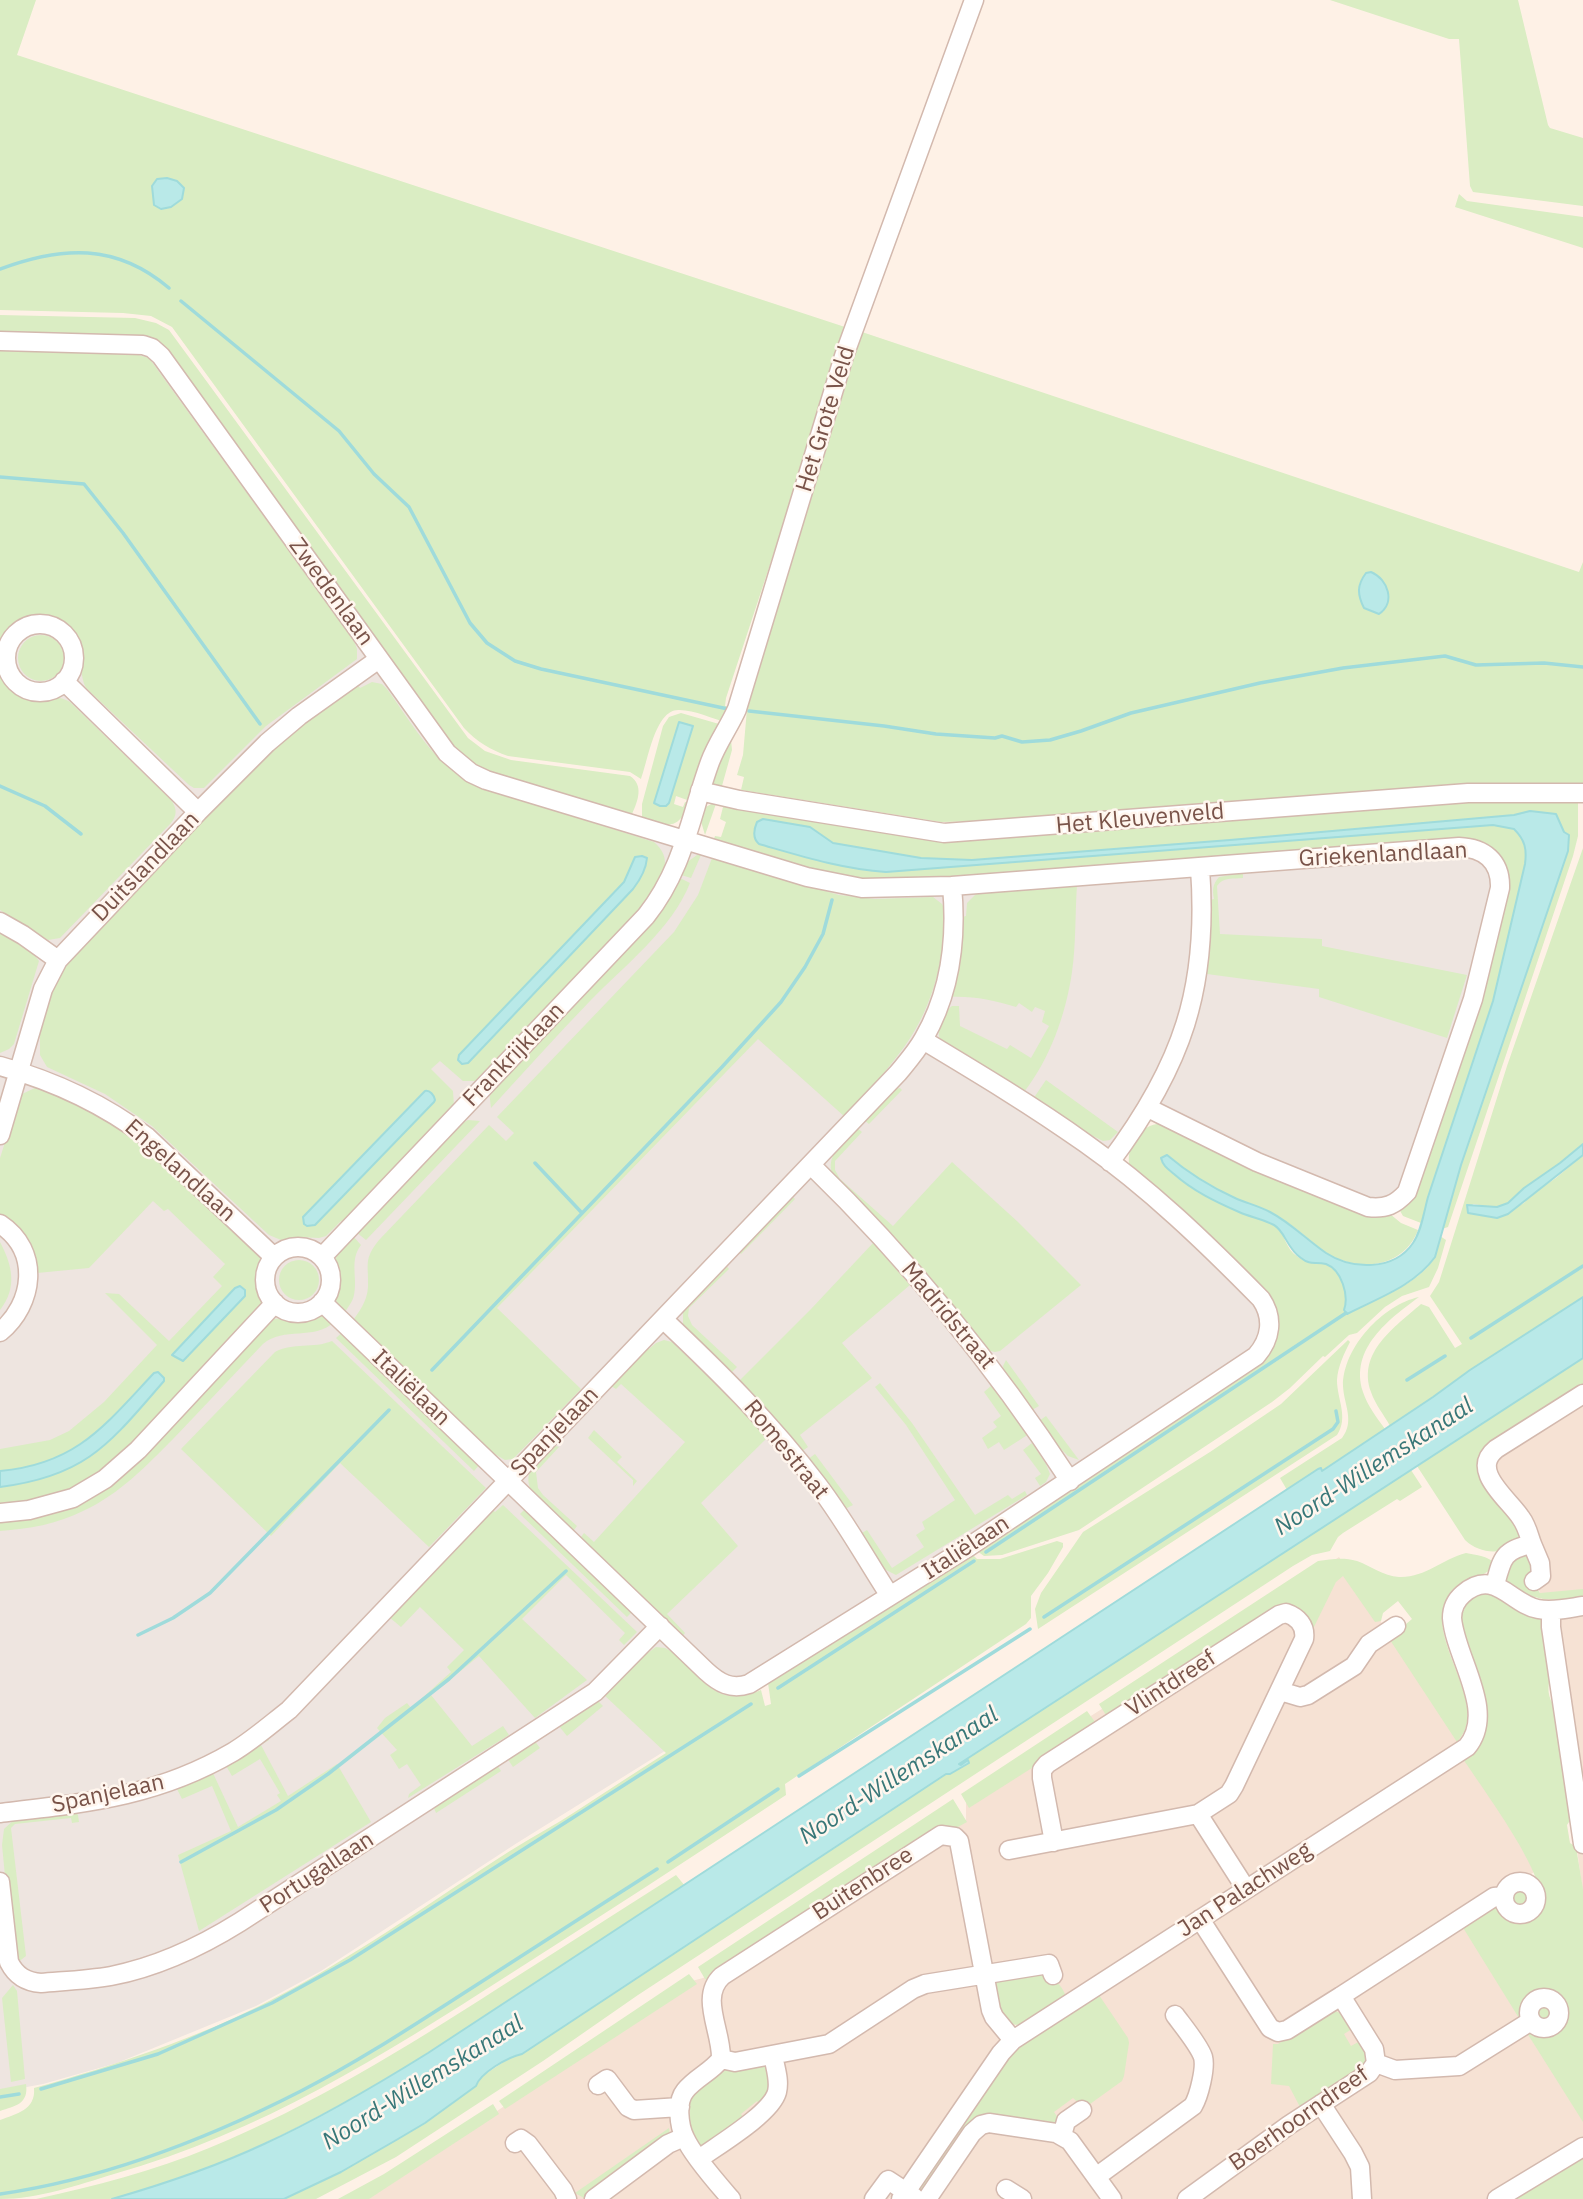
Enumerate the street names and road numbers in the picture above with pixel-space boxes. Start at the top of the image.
street label: Het Grote Veld [791,343,861,495]
street label: Zwedenlaan [283,533,379,651]
street label: Het Kleuvenveld [1055,798,1225,840]
street label: Duitslandlaan [87,806,205,928]
street label: Griekenlandlaan [1298,837,1468,873]
street label: Frankrijklaan [457,997,571,1113]
street label: Engelandlaan [119,1114,241,1228]
street label: Madridstraat [895,1257,1001,1375]
street label: Italiëlaan [366,1344,456,1432]
street label: Spanjelaan [505,1381,605,1483]
street label: Romestraat [737,1395,835,1505]
street label: Italiëlaan [917,1510,1015,1586]
street label: Vlintdreef [1121,1645,1221,1723]
street label: Spanjelaan [49,1769,167,1819]
street label: Portugallaan [255,1826,379,1920]
street label: Jan Palachweg [1173,1837,1317,1943]
street label: Buitenbree [808,1841,918,1927]
street label: Boerhoorndreef [1224,2061,1374,2177]

